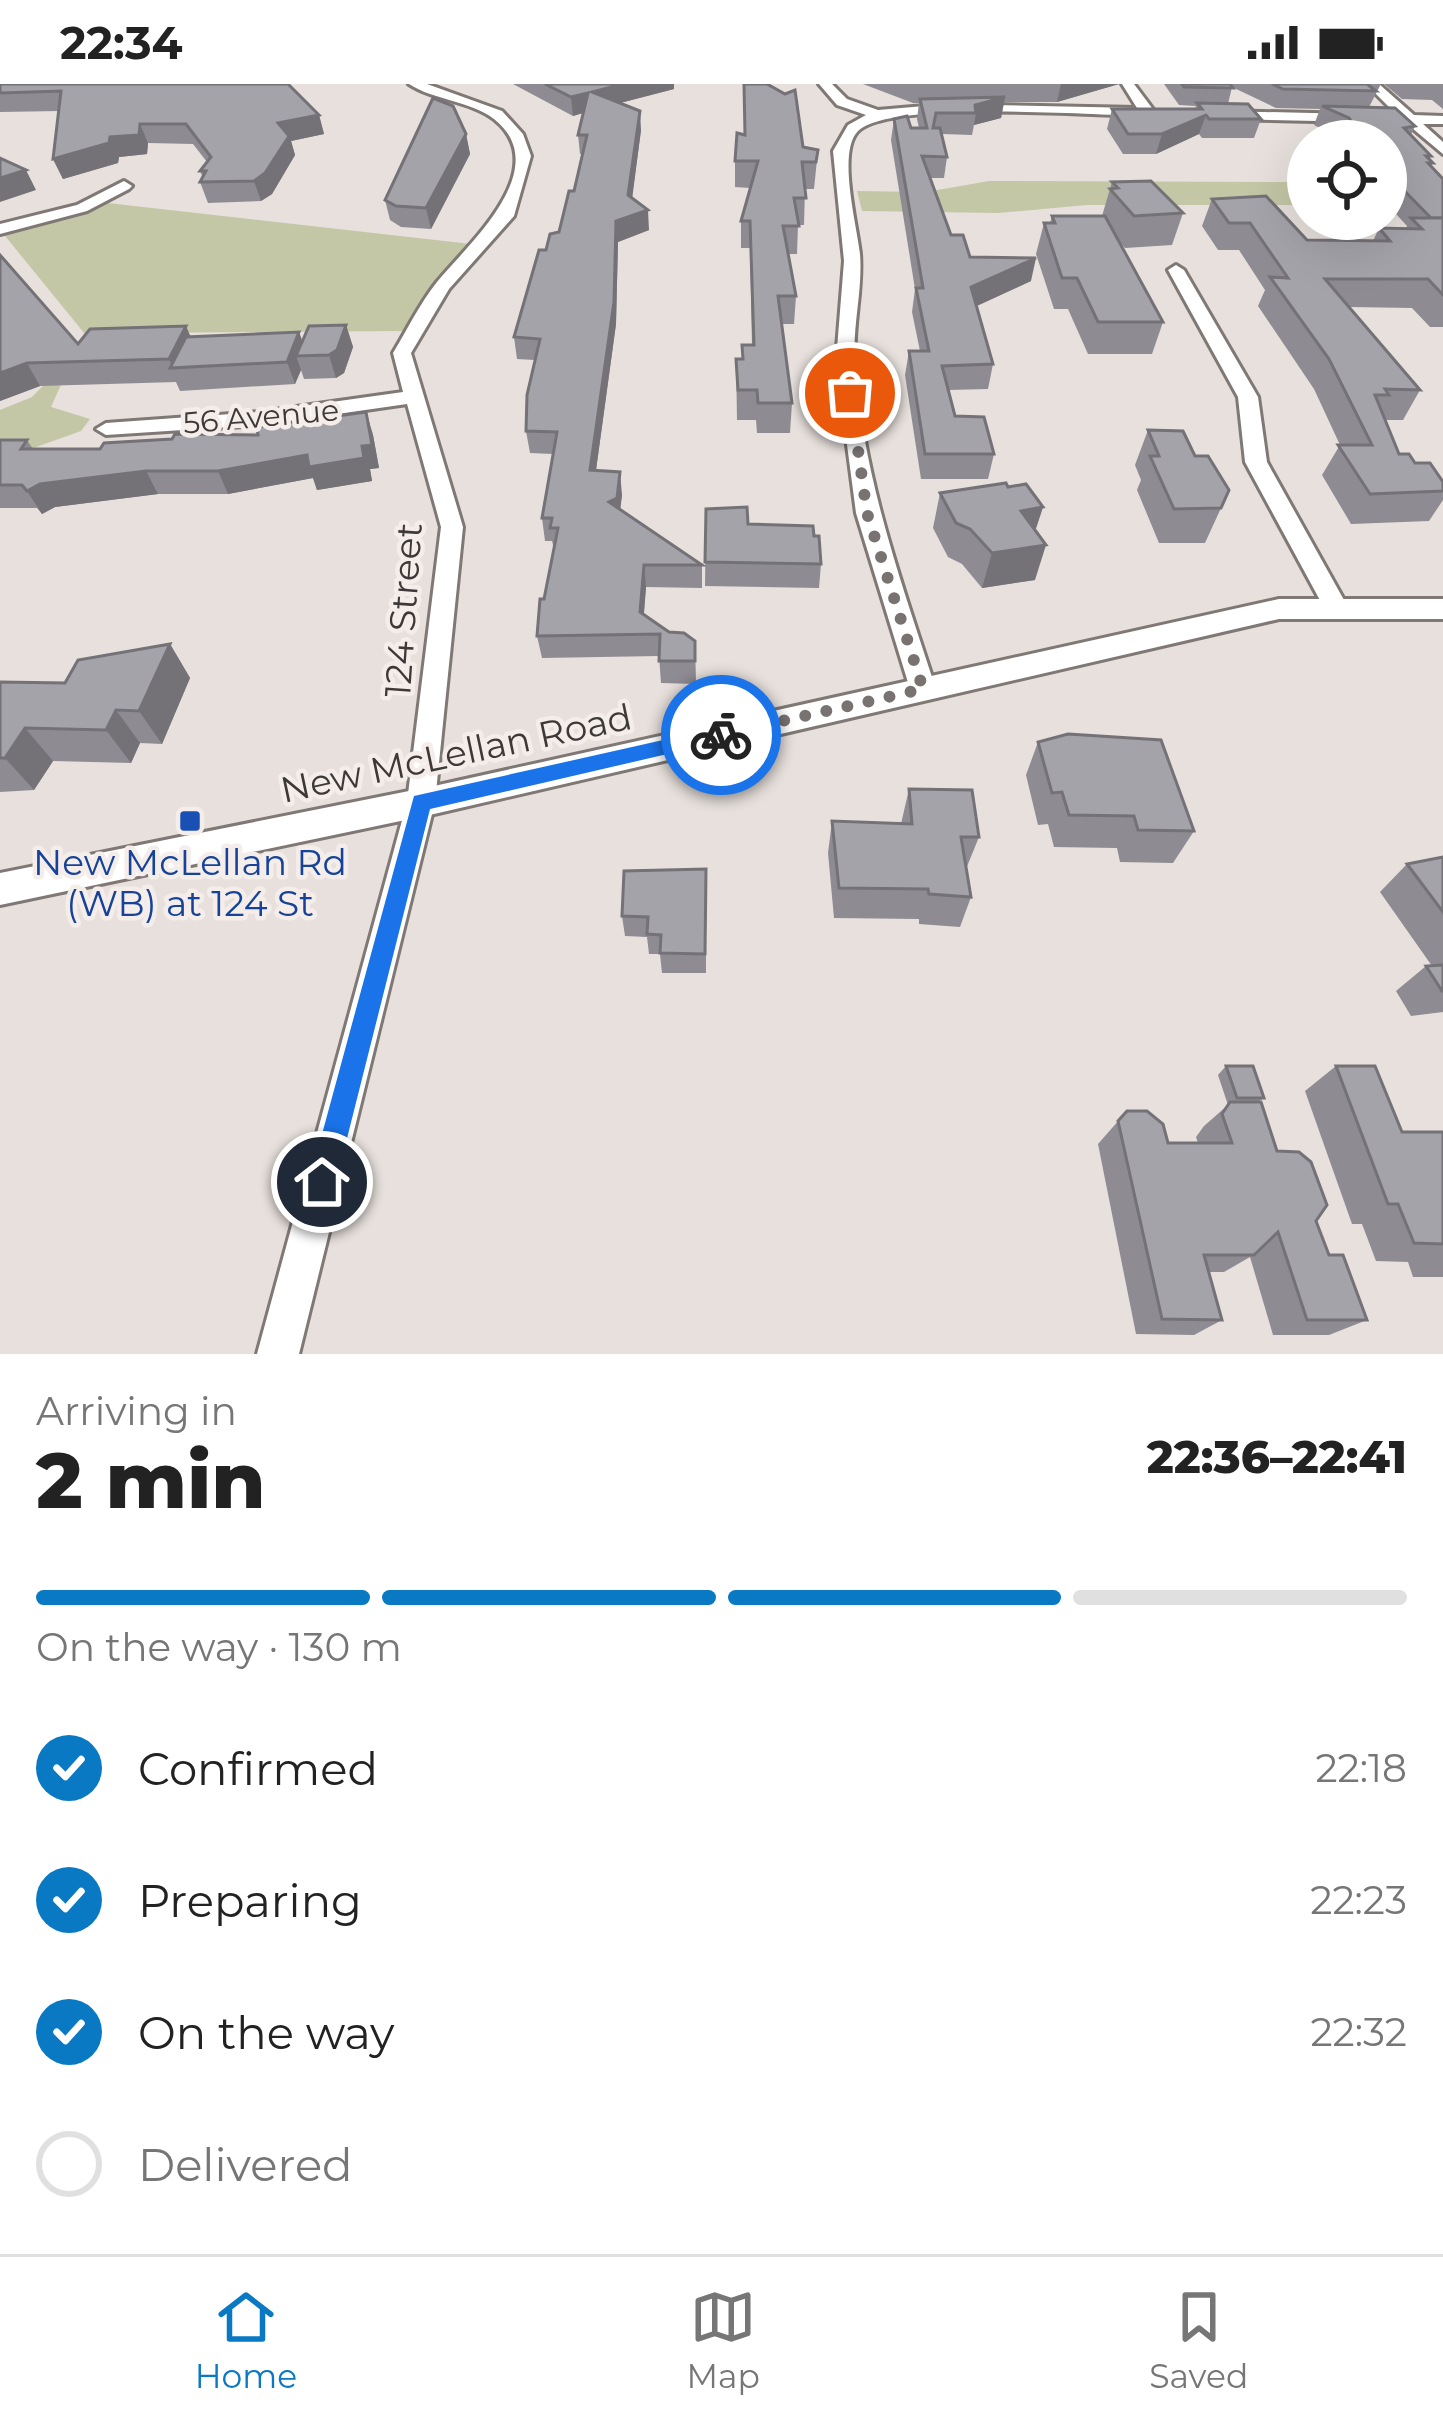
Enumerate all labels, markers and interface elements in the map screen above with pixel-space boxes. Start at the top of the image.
text: 22:34 [60,15,183,70]
map controls [1287,120,1407,240]
button: locate [1287,120,1407,240]
pin [799,342,901,444]
icon: bag [817,360,883,426]
street label: 56 Avenue [181,391,340,442]
street label: 124 Street [375,521,431,699]
courier [661,675,781,795]
street label: New McLellan Road [277,694,635,812]
icon: bike [688,702,754,768]
marker: New McLellan Rd (WB) at 124 St [177,808,203,834]
place label: New McLellan Rd (WB) at 124 St [33,840,347,925]
pin [271,1131,373,1233]
icon: home [289,1149,355,1215]
text: Arriving in [36,1387,237,1435]
text: 22:36–22:41 [1147,1429,1407,1484]
text: 2 min [36,1432,266,1528]
text: On the way · 130 m [36,1623,402,1671]
icon: check [36,1735,102,1801]
text: Confirmed [138,1741,378,1796]
text: 22:18 [1315,1744,1407,1792]
icon: check [36,1867,102,1933]
text: Preparing [138,1873,362,1928]
text: 22:23 [1310,1876,1407,1924]
icon: check [36,1999,102,2065]
text: On the way [138,2005,394,2060]
text: 22:32 [1310,2008,1407,2056]
text: Delivered [138,2137,353,2192]
tab: Home [195,2284,297,2396]
tab: Map [686,2284,760,2396]
tab: Saved [1149,2284,1248,2396]

